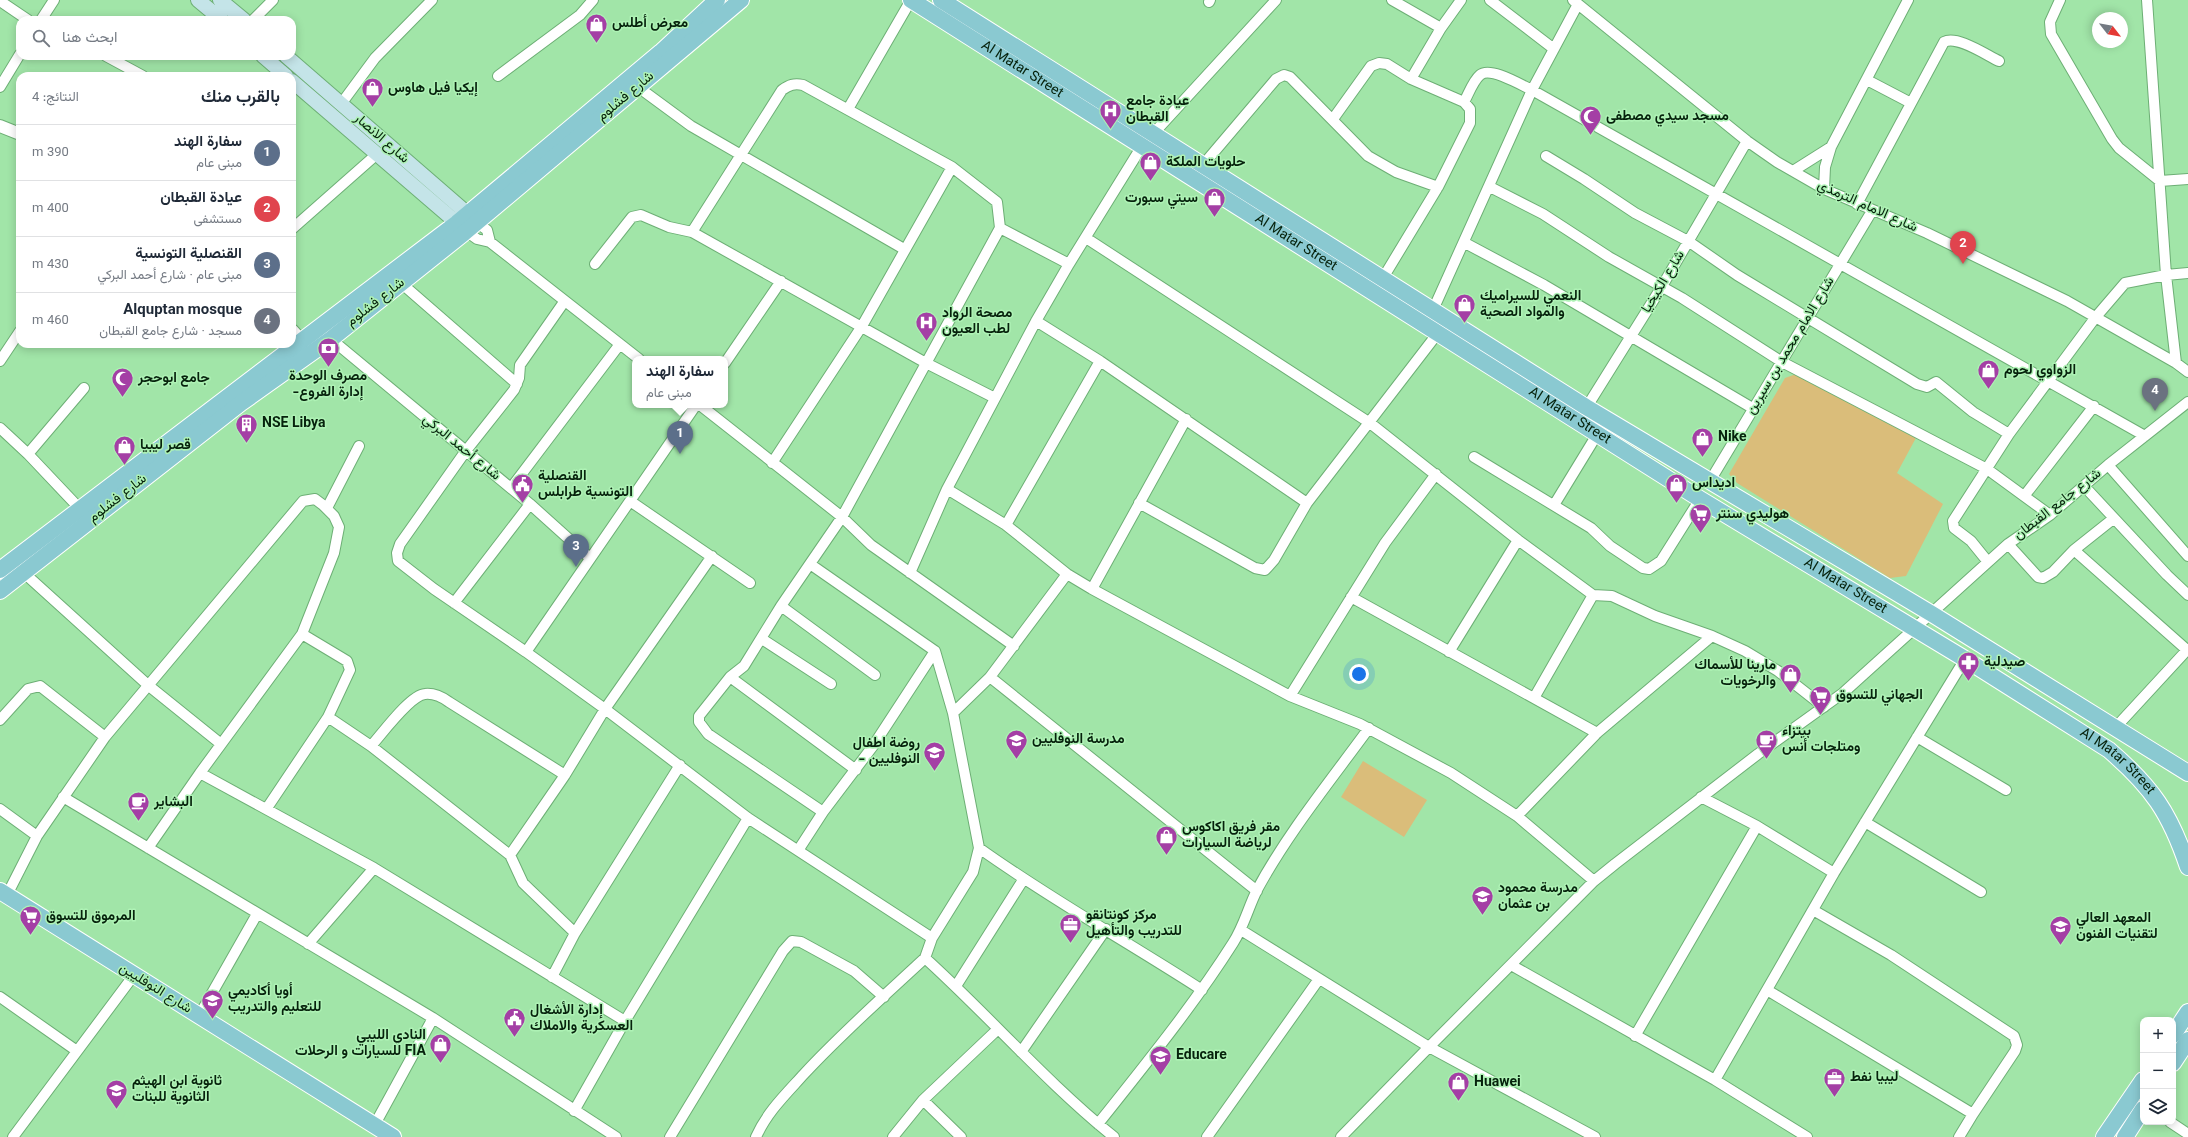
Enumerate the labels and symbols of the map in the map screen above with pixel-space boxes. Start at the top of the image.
shop icon: معرض أطلس [583,11,609,44]
north arrow [2092,12,2128,48]
place label: معرض أطلس [612,13,689,35]
street label: Al Matar Street [976,36,1068,105]
street label: شارع فشلوم [592,66,660,128]
shop icon: إيكيا فيل هاوس [360,76,386,109]
place label: إيكيا فيل هاوس [388,78,478,100]
place label: عيادة جامع القبطان [1126,91,1189,129]
hospital icon: عيادة جامع القبطان [1098,97,1124,130]
mosque icon: مسجد سيدي مصطفى [1578,104,1604,137]
place label: مسجد سيدي مصطفى [1606,106,1729,128]
street label: شارع الانصار [348,108,414,169]
shop icon: حلويات الملكة [1138,150,1164,183]
place label: حلويات الملكة [1166,152,1246,174]
street label: شارع الامام الترمذي [1813,175,1921,239]
shop icon: سيتي سبورت [1201,186,1227,219]
place label: سيتي سبورت [1125,188,1198,210]
street label: Al Matar Street [1250,209,1341,278]
pin: 2 [1950,231,1976,264]
street label: شارع الكيخيا [1637,246,1691,318]
street label: شارع فشلوم [342,273,410,333]
street label: شارع الامام محمد بن سيرين [1741,273,1841,419]
place label: النعمي للسيراميك والمواد الصحية [1480,286,1581,324]
shop icon: النعمي للسيراميك والمواد الصحية [1452,292,1478,325]
place label: مصحة الرواد لطب العيون [942,303,1013,341]
hospital icon: مصحة الرواد لطب العيون [914,309,940,342]
bank icon: مصرف الوحدة -إدارة الفروع [315,336,341,369]
shop icon: الزواوي لحوم [1976,358,2002,391]
place label: الزواوي لحوم [2004,360,2076,382]
mosque icon: جامع ابوحجر [109,366,135,399]
place label: مصرف الوحدة -إدارة الفروع [289,366,368,404]
place label: جامع ابوحجر [137,368,210,390]
pin: 4 [2142,378,2168,411]
street label: Al Matar Street [1524,382,1615,451]
street label: شارع أحمد البركي [417,409,505,487]
building icon: NSE Libya [233,411,259,444]
place label: NSE Libya [262,413,326,435]
pin: 1 [667,421,693,454]
shop icon: Nike [1689,425,1715,458]
place label: Nike [1718,427,1747,449]
shop icon: قصر ليبيا [111,433,137,466]
place label: قصر ليبيا [140,435,191,457]
street label: شارع جامع القبطان [2009,464,2107,546]
place label: القنصلية التونسية طرابلس [538,466,633,504]
street label: شارع فشلوم [84,469,152,529]
shop icon: اديداس [1664,471,1690,504]
public building icon: القنصلية التونسية طرابلس [509,472,535,505]
place label: اديداس [1692,473,1735,495]
supermarket icon: هوليدي سنتر [1687,502,1713,535]
place label: هوليدي سنتر [1715,504,1789,526]
pin: 3 [563,534,589,567]
street label: Al Matar Street [1799,553,1891,620]
pharmacy icon: صيدلية [1956,650,1982,683]
place label: صيدلية [1984,652,2025,674]
place label: مارينا للأسماك والرخويات [1694,655,1776,693]
shop icon: مارينا للأسماك والرخويات [1778,661,1804,694]
your location [1349,664,1369,684]
supermarket icon: الجهاني للتسوق [1808,683,1834,716]
place label: الجهاني للتسوق [1836,685,1923,707]
place label: بيتزاء ومتلجات أنس [1782,721,1861,759]
street label: Al Matar Street [2075,723,2160,800]
school or university icon: مدرسة النوفليين [1003,727,1029,760]
cafe icon: بيتزاء ومتلجات أنس [1753,727,1779,760]
place label: مدرسة النوفليين [1032,729,1125,751]
place label: روضة اطفال - النوفليين [853,733,920,771]
school or university icon: روضة اطفال - النوفليين [922,739,948,772]
cafe icon: البشاير [125,790,151,823]
place label: البشاير [153,792,193,814]
place label: مقر فريق اكاكوس لرياضة السيارات [1182,817,1280,855]
shop icon: مقر فريق اكاكوس لرياضة السيارات [1153,823,1179,856]
place label: مدرسة محمود بن عثمان [1498,878,1578,916]
school or university icon: مدرسة محمود بن عثمان [1469,884,1495,917]
supermarket icon: المرموق للتسوق [18,904,44,937]
place label: مركز كونتانقو للتدريب والتأهيل [1086,905,1182,943]
place label: المرموق للتسوق [46,906,136,928]
place label: المعهد العالي لتقنيات الفنون [2076,908,2158,946]
office icon: مركز كونتانقو للتدريب والتأهيل [1057,911,1083,944]
school or university icon: المعهد العالي لتقنيات الفنون [2048,914,2074,947]
street label: شارع النوفليين [114,958,196,1020]
place label: أويا أكاديمي للتعليم والتدريب [228,981,321,1019]
school or university icon: أويا أكاديمي للتعليم والتدريب [200,987,226,1020]
place label: إدارة الأشغال العسكرية والاملاك [530,1000,633,1038]
public building icon: إدارة الأشغال العسكرية والاملاك [501,1006,527,1039]
place label: النادي الليبي للسيارات و الرحلات FIA [295,1025,427,1063]
shop icon: النادي الليبي للسيارات و الرحلات FIA [428,1031,454,1064]
school or university icon: Educare [1147,1043,1173,1076]
place label: Educare [1176,1045,1227,1067]
office icon: ليبيا نفط [1821,1065,1847,1098]
place label: ليبيا نفط [1850,1067,1899,1089]
shop icon: Huawei [1446,1070,1472,1103]
place label: ثانوية ابن الهيثم الثانوية للبنات [132,1071,222,1109]
place label: Huawei [1474,1072,1521,1094]
school or university icon: ثانوية ابن الهيثم الثانوية للبنات [104,1077,130,1110]

